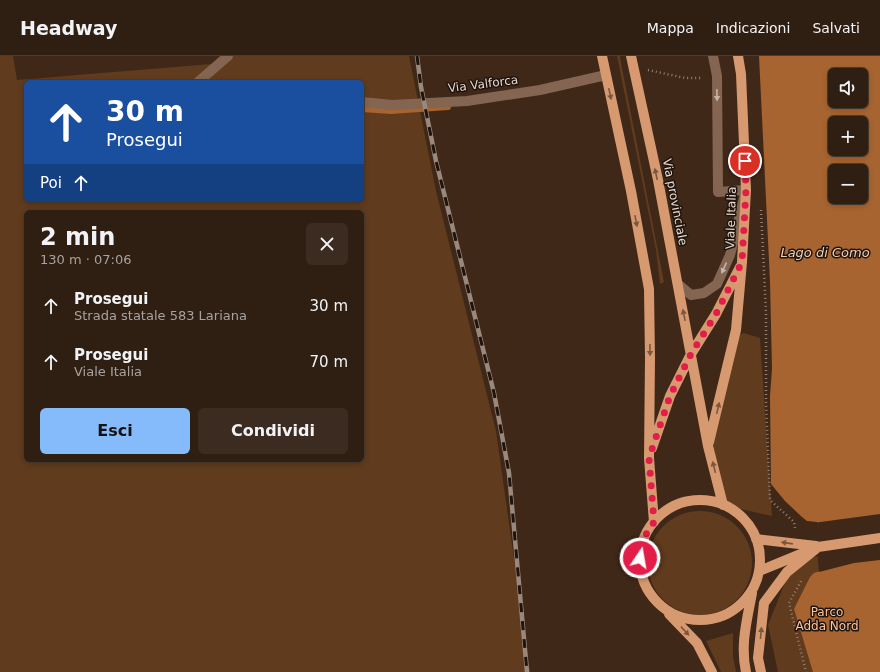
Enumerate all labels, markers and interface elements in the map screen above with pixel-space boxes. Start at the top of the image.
text: Headway [20,17,117,39]
text: Mappa [647,20,694,36]
text: Indicazioni [716,20,790,36]
text: Salvati [812,20,860,36]
map controls [828,68,868,204]
button: sound [828,68,868,108]
street label: Via Valforca [447,73,519,95]
one-way arrow [608,88,614,100]
one-way arrow [714,89,720,102]
text: 30 m [106,95,184,128]
icon: ahead [40,96,92,148]
button: + [828,116,868,156]
text: Prosegui [106,129,183,150]
pin [728,144,762,178]
icon: arrive [734,150,756,172]
street label: Via provinciale [660,157,690,247]
button: − [828,164,868,204]
one-way arrow [653,168,659,180]
icon: ahead [70,172,92,194]
text: Poi [40,174,62,192]
street label: Viale Italia [723,186,739,250]
one-way arrow [634,215,640,228]
text: 2 min [40,223,115,251]
button: close [306,223,348,265]
water label: Lago di Como [780,245,870,260]
text: 130 m · 07:06 [40,252,131,267]
one-way arrow [721,263,727,274]
text: Prosegui [74,290,148,308]
icon: ahead [40,295,62,317]
text: 30 m [310,297,348,315]
text: Strada statale 583 Lariana [74,308,247,323]
one-way arrow [680,309,686,321]
one-way arrow [647,344,653,357]
text: Prosegui [74,346,148,364]
icon: ahead [40,351,62,373]
text: 70 m [310,353,348,371]
text: Viale Italia [74,364,142,379]
one-way arrow [715,402,721,414]
button: Esci [40,408,190,454]
button: Condividi [198,408,348,454]
one-way arrow [710,461,716,473]
position arrow [619,537,661,579]
one-way arrow [781,540,793,546]
park label: Parco Adda Nord [795,605,859,633]
one-way arrow [680,626,690,636]
one-way arrow [757,627,764,640]

